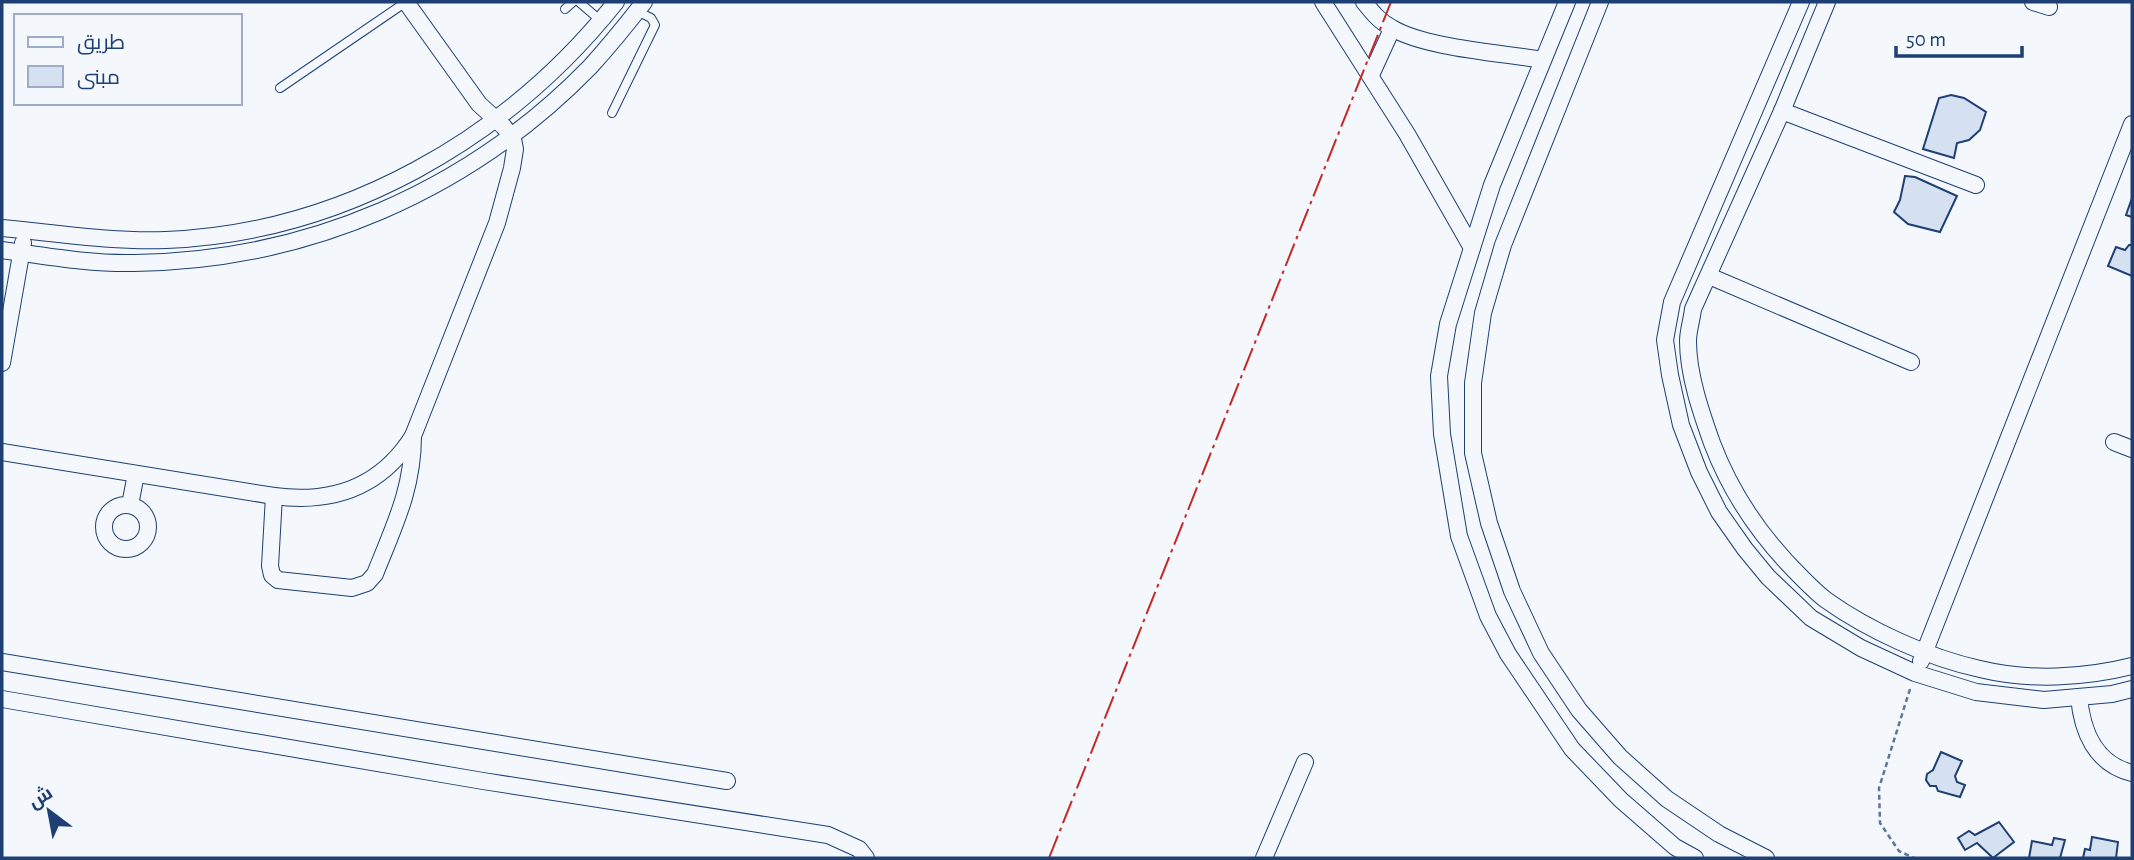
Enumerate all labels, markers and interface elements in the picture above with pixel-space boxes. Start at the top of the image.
legend [14,14,242,105]
scale bar [1896,14,2022,58]
text: 50 m [1906,29,1946,50]
text: طريق [77,32,125,55]
text: مبنى [77,67,120,90]
north arrow [14,776,84,846]
text: ش [25,782,57,813]

